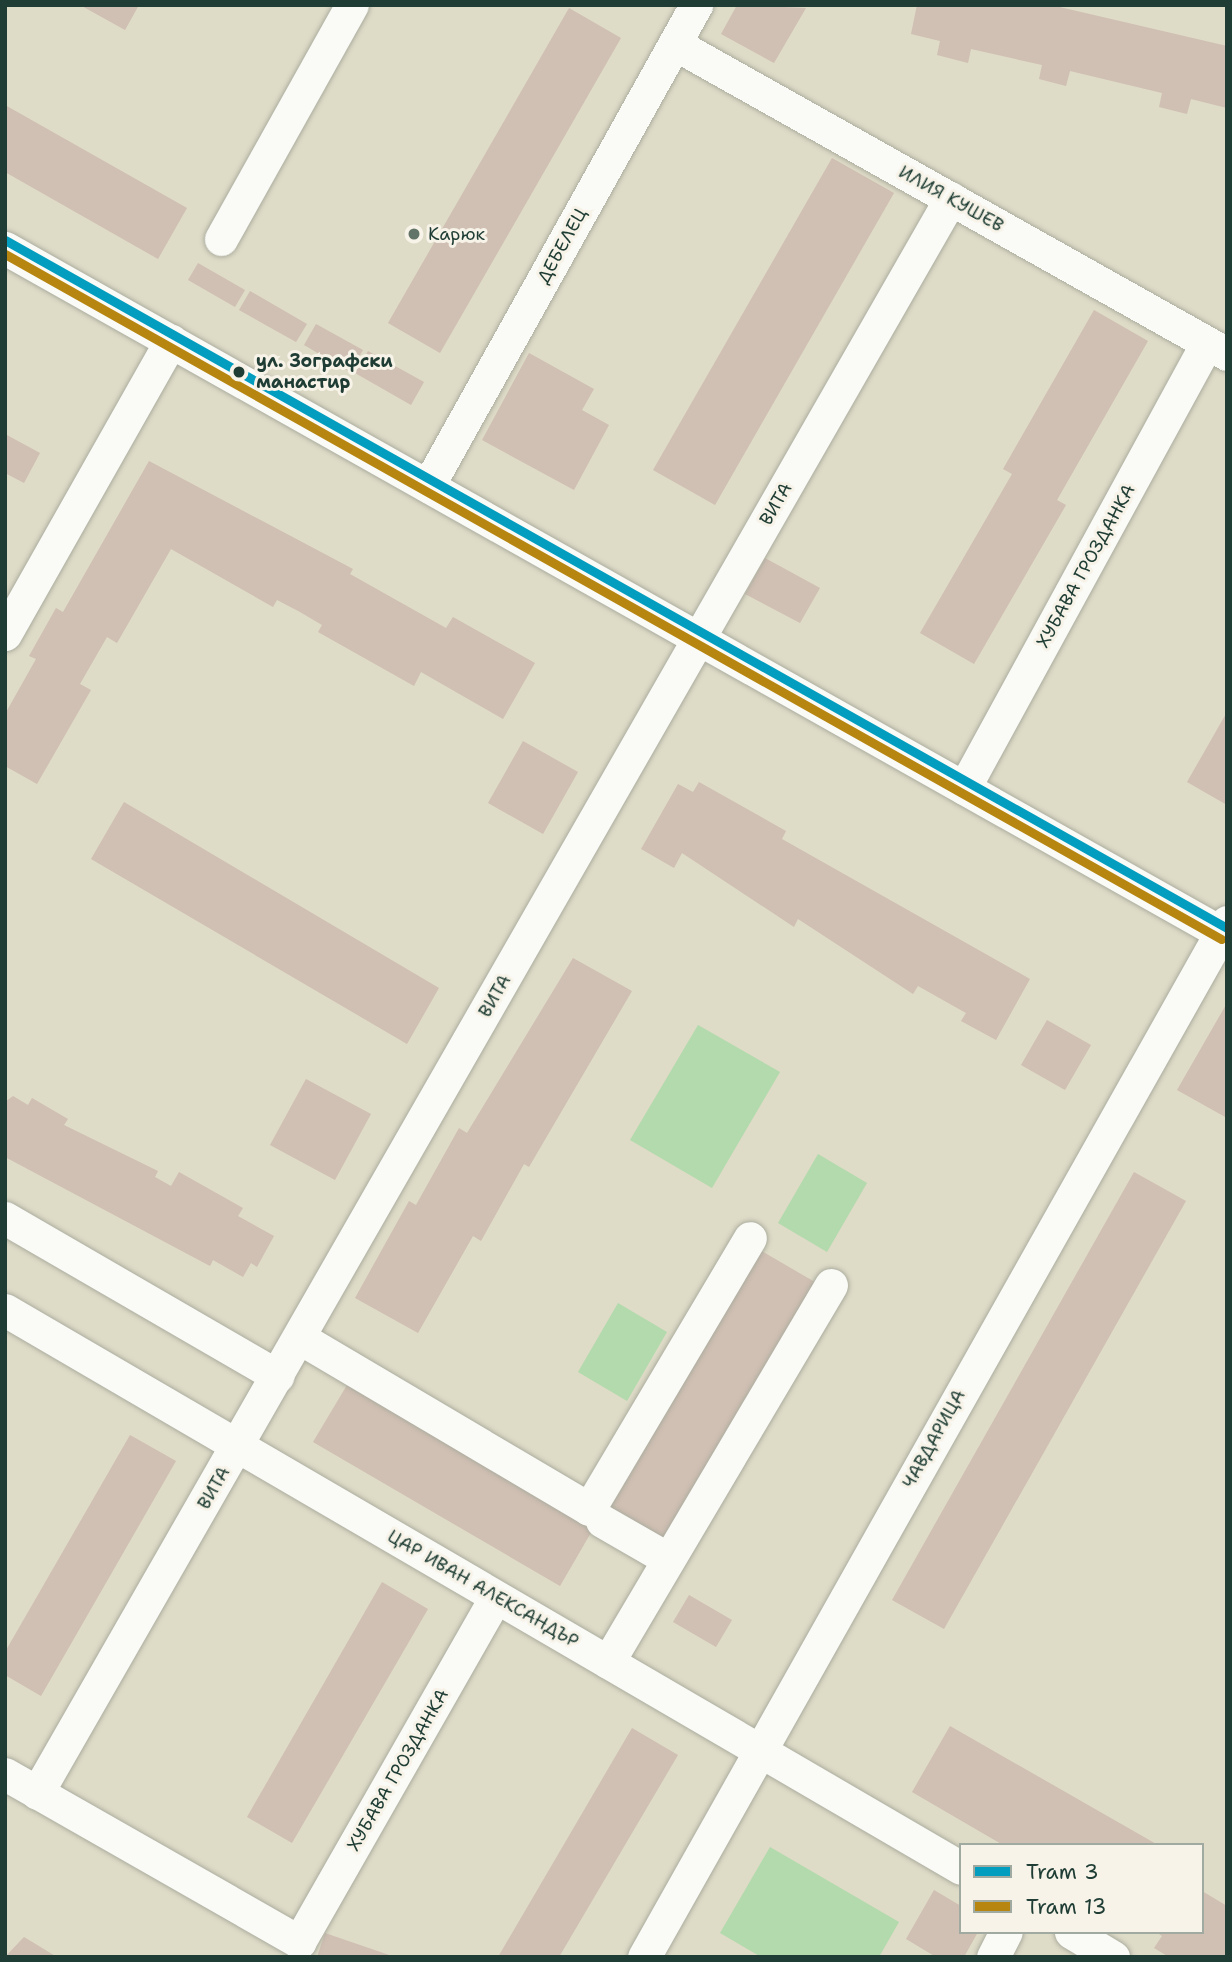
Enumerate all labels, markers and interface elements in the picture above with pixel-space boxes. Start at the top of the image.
street label: ИЛИЯ КУШЕВ [895,161,1007,237]
street label: ДЕБЕЛЕЦ [533,205,591,287]
place label: Карюк [428,223,485,245]
marker: Карюк [406,226,422,242]
place label: ул. Зографски манастир [256,351,393,394]
marker: ул. Зографски манастир [228,361,250,383]
street label: ВИТА [755,479,797,529]
street label: ХУБАВА ГРОЗДАНКА [1032,481,1140,651]
street label: ВИТА [474,971,516,1021]
street label: ЧАВДАРИЦА [898,1386,970,1492]
street label: ВИТА [193,1463,235,1513]
street label: ЦАР ИВАН АЛЕКСАНДЪР [384,1525,582,1653]
street label: ХУБАВА ГРОЗДАНКА [343,1685,453,1855]
legend [959,1843,1204,1934]
text: Tram 3 [1026,1858,1099,1886]
text: Tram 13 [1026,1893,1106,1921]

